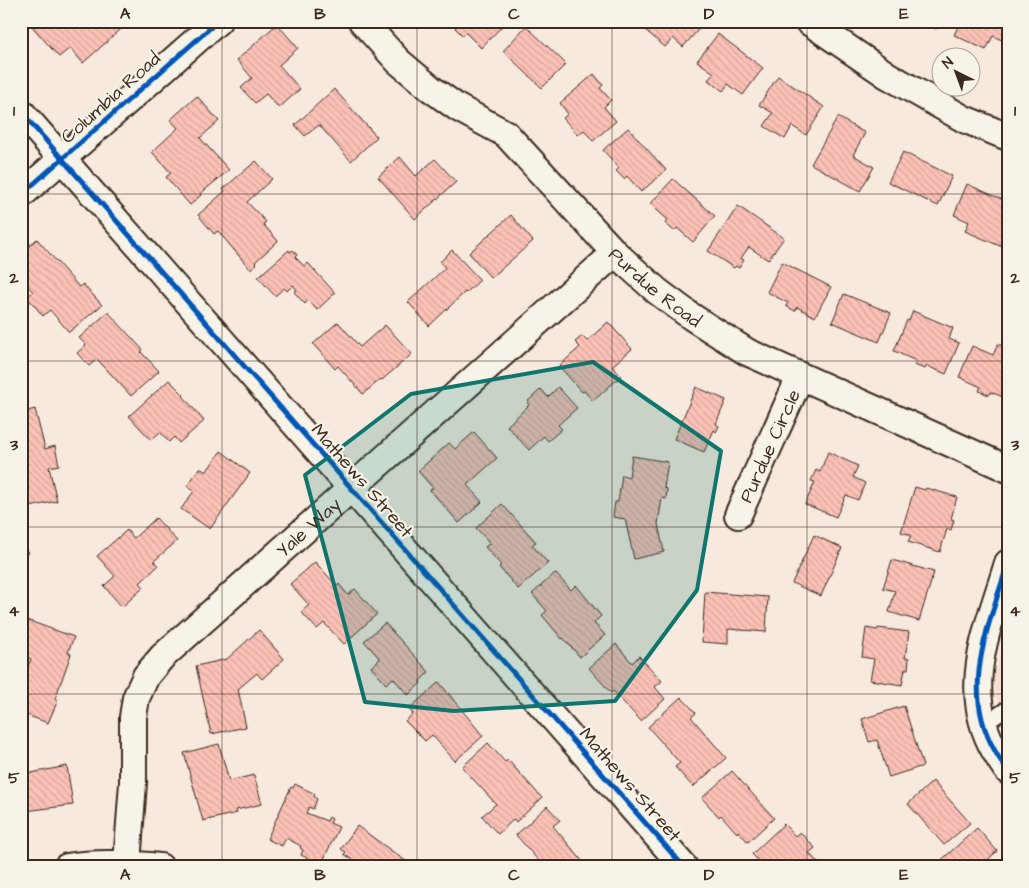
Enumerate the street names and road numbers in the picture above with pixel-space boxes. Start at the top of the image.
street label: Columbia Road [55,46,167,150]
street label: Purdue Road [602,242,707,335]
street label: Purdue Circle [733,385,808,507]
street label: Mathews Street [304,418,419,544]
street label: Yale Way [271,491,348,564]
street label: Mathews Street [572,722,687,848]

